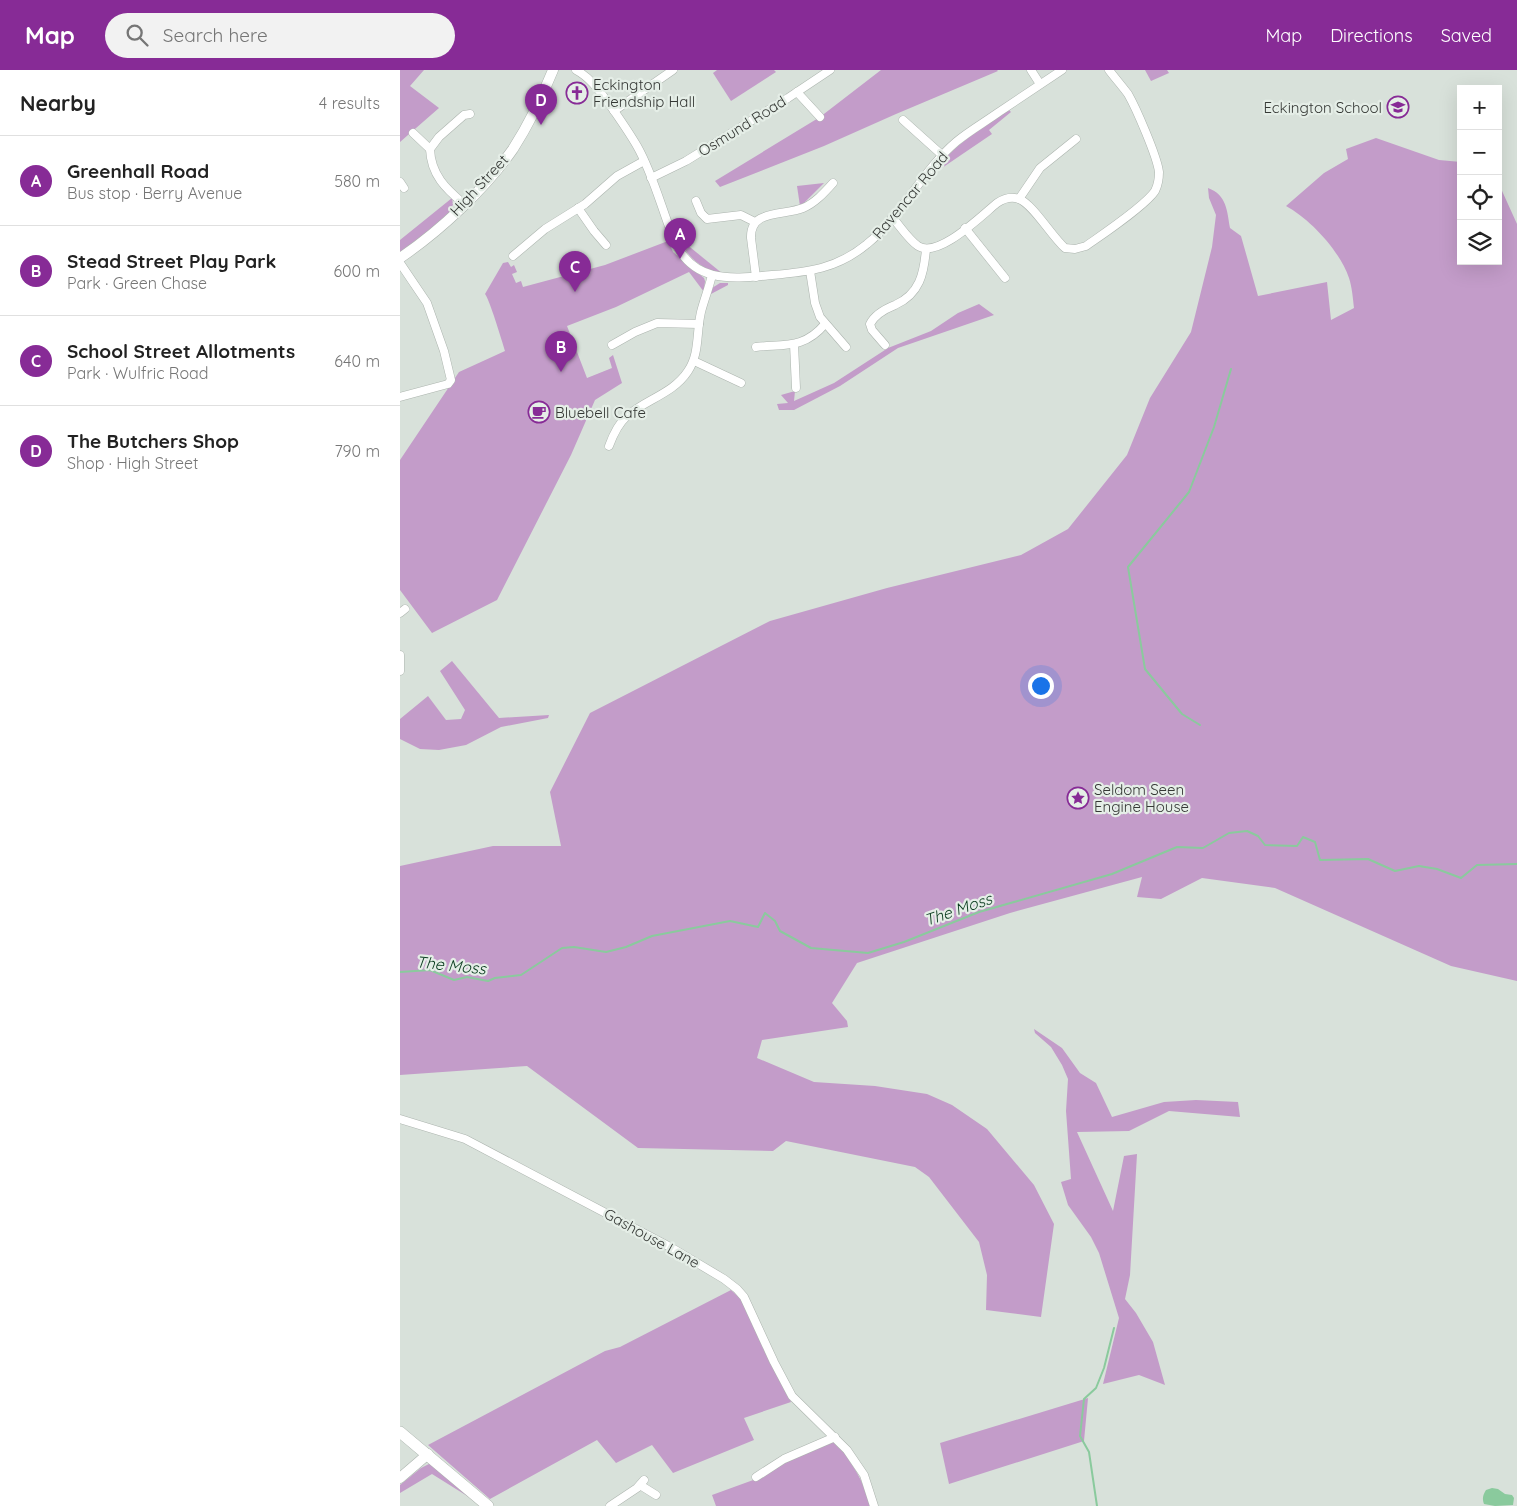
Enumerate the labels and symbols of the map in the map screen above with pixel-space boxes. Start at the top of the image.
place label: Eckington Friendship Hall [593,75,695,111]
church icon: Eckington Friendship Hall [565,81,589,105]
pin: D [525,84,557,125]
street label: Osmund Road [695,91,789,161]
school or university icon: Eckington School [1386,95,1410,119]
place label: Eckington School [1263,98,1382,117]
street label: Ravencar Road [868,148,952,242]
street label: High Street [446,150,512,220]
pin: A [664,218,696,259]
pin: C [559,251,591,292]
pin: B [545,331,577,372]
cafe icon: Bluebell Cafe [527,400,551,424]
place label: Bluebell Cafe [555,403,646,422]
your location [1028,673,1054,699]
place label: Seldom Seen Engine House [1094,780,1189,816]
place icon: Seldom Seen Engine House [1066,786,1090,810]
water label: The Moss [922,888,996,930]
water label: The Moss [415,951,488,979]
street label: Gashouse Lane [601,1204,703,1272]

